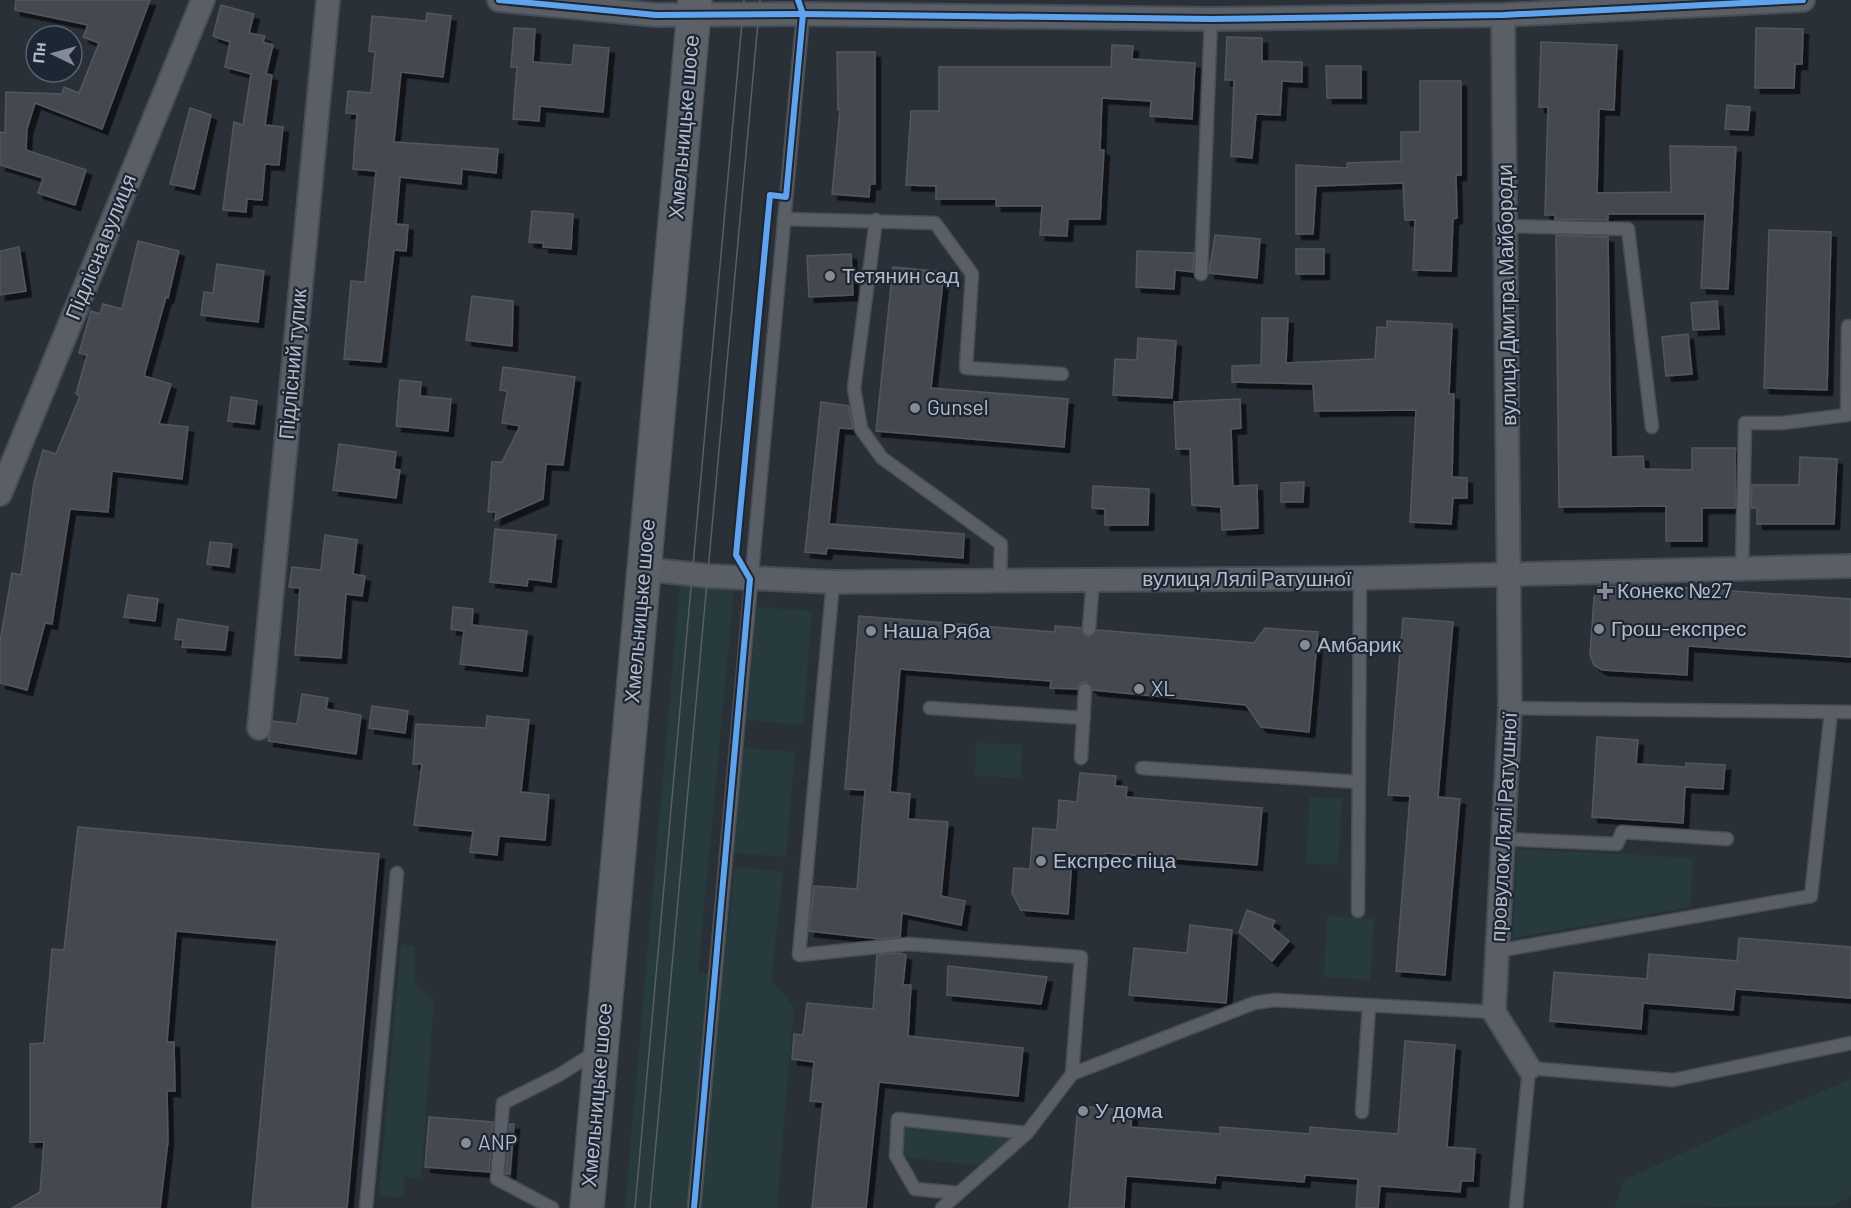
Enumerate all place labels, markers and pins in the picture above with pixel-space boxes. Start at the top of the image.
place label: Тетянин сад [842,262,959,287]
marker: Тетянин сад [823,269,837,283]
place label: Gunsel [927,394,989,419]
marker: Gunsel [908,401,922,415]
place label: Конекс №27 [1617,577,1732,602]
marker: Конекс №27 [1598,584,1612,598]
place label: Грош-експрес [1611,615,1747,640]
place label: Наша Ряба [883,617,991,642]
marker: Грош-експрес [1592,622,1606,636]
marker: Наша Ряба [864,624,878,638]
place label: Амбарик [1317,631,1402,656]
marker: Амбарик [1298,638,1312,652]
place label: XL [1151,675,1175,700]
marker: XL [1132,682,1146,696]
place label: Експрес піца [1053,847,1176,872]
marker: Експрес піца [1034,854,1048,868]
place label: У дома [1095,1097,1163,1122]
marker: У дома [1076,1104,1090,1118]
place label: ANP [478,1129,517,1154]
marker: ANP [459,1136,473,1150]

